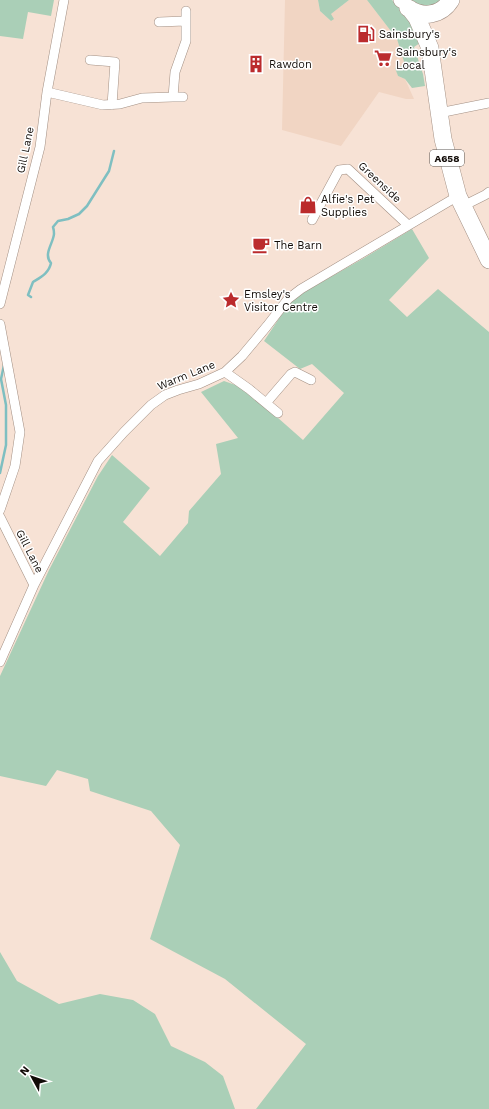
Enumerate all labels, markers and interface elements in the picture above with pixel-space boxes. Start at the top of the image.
fuel station icon: Sainsbury's [356,24,376,44]
place label: Sainsbury's [379,28,440,41]
place label: Sainsbury's Local [396,46,457,72]
supermarket icon: Sainsbury's Local [373,48,393,68]
building icon: Rawdon [246,54,266,74]
place label: Rawdon [269,58,312,71]
street label: Gill Lane [14,126,37,174]
road number: A658 [430,150,464,166]
street label: Greenside [356,159,404,205]
place label: Alfie's Pet Supplies [321,193,375,219]
shop icon: Alfie's Pet Supplies [298,195,318,215]
cafe icon: The Barn [251,235,271,255]
place label: The Barn [274,239,322,252]
place label: Emsley's Visitor Centre [244,288,318,314]
place icon: Emsley's Visitor Centre [221,290,241,310]
street label: Warm Lane [155,358,217,393]
street label: Gill Lane [13,527,46,575]
north arrow [12,1057,52,1097]
text: N [17,1064,32,1078]

